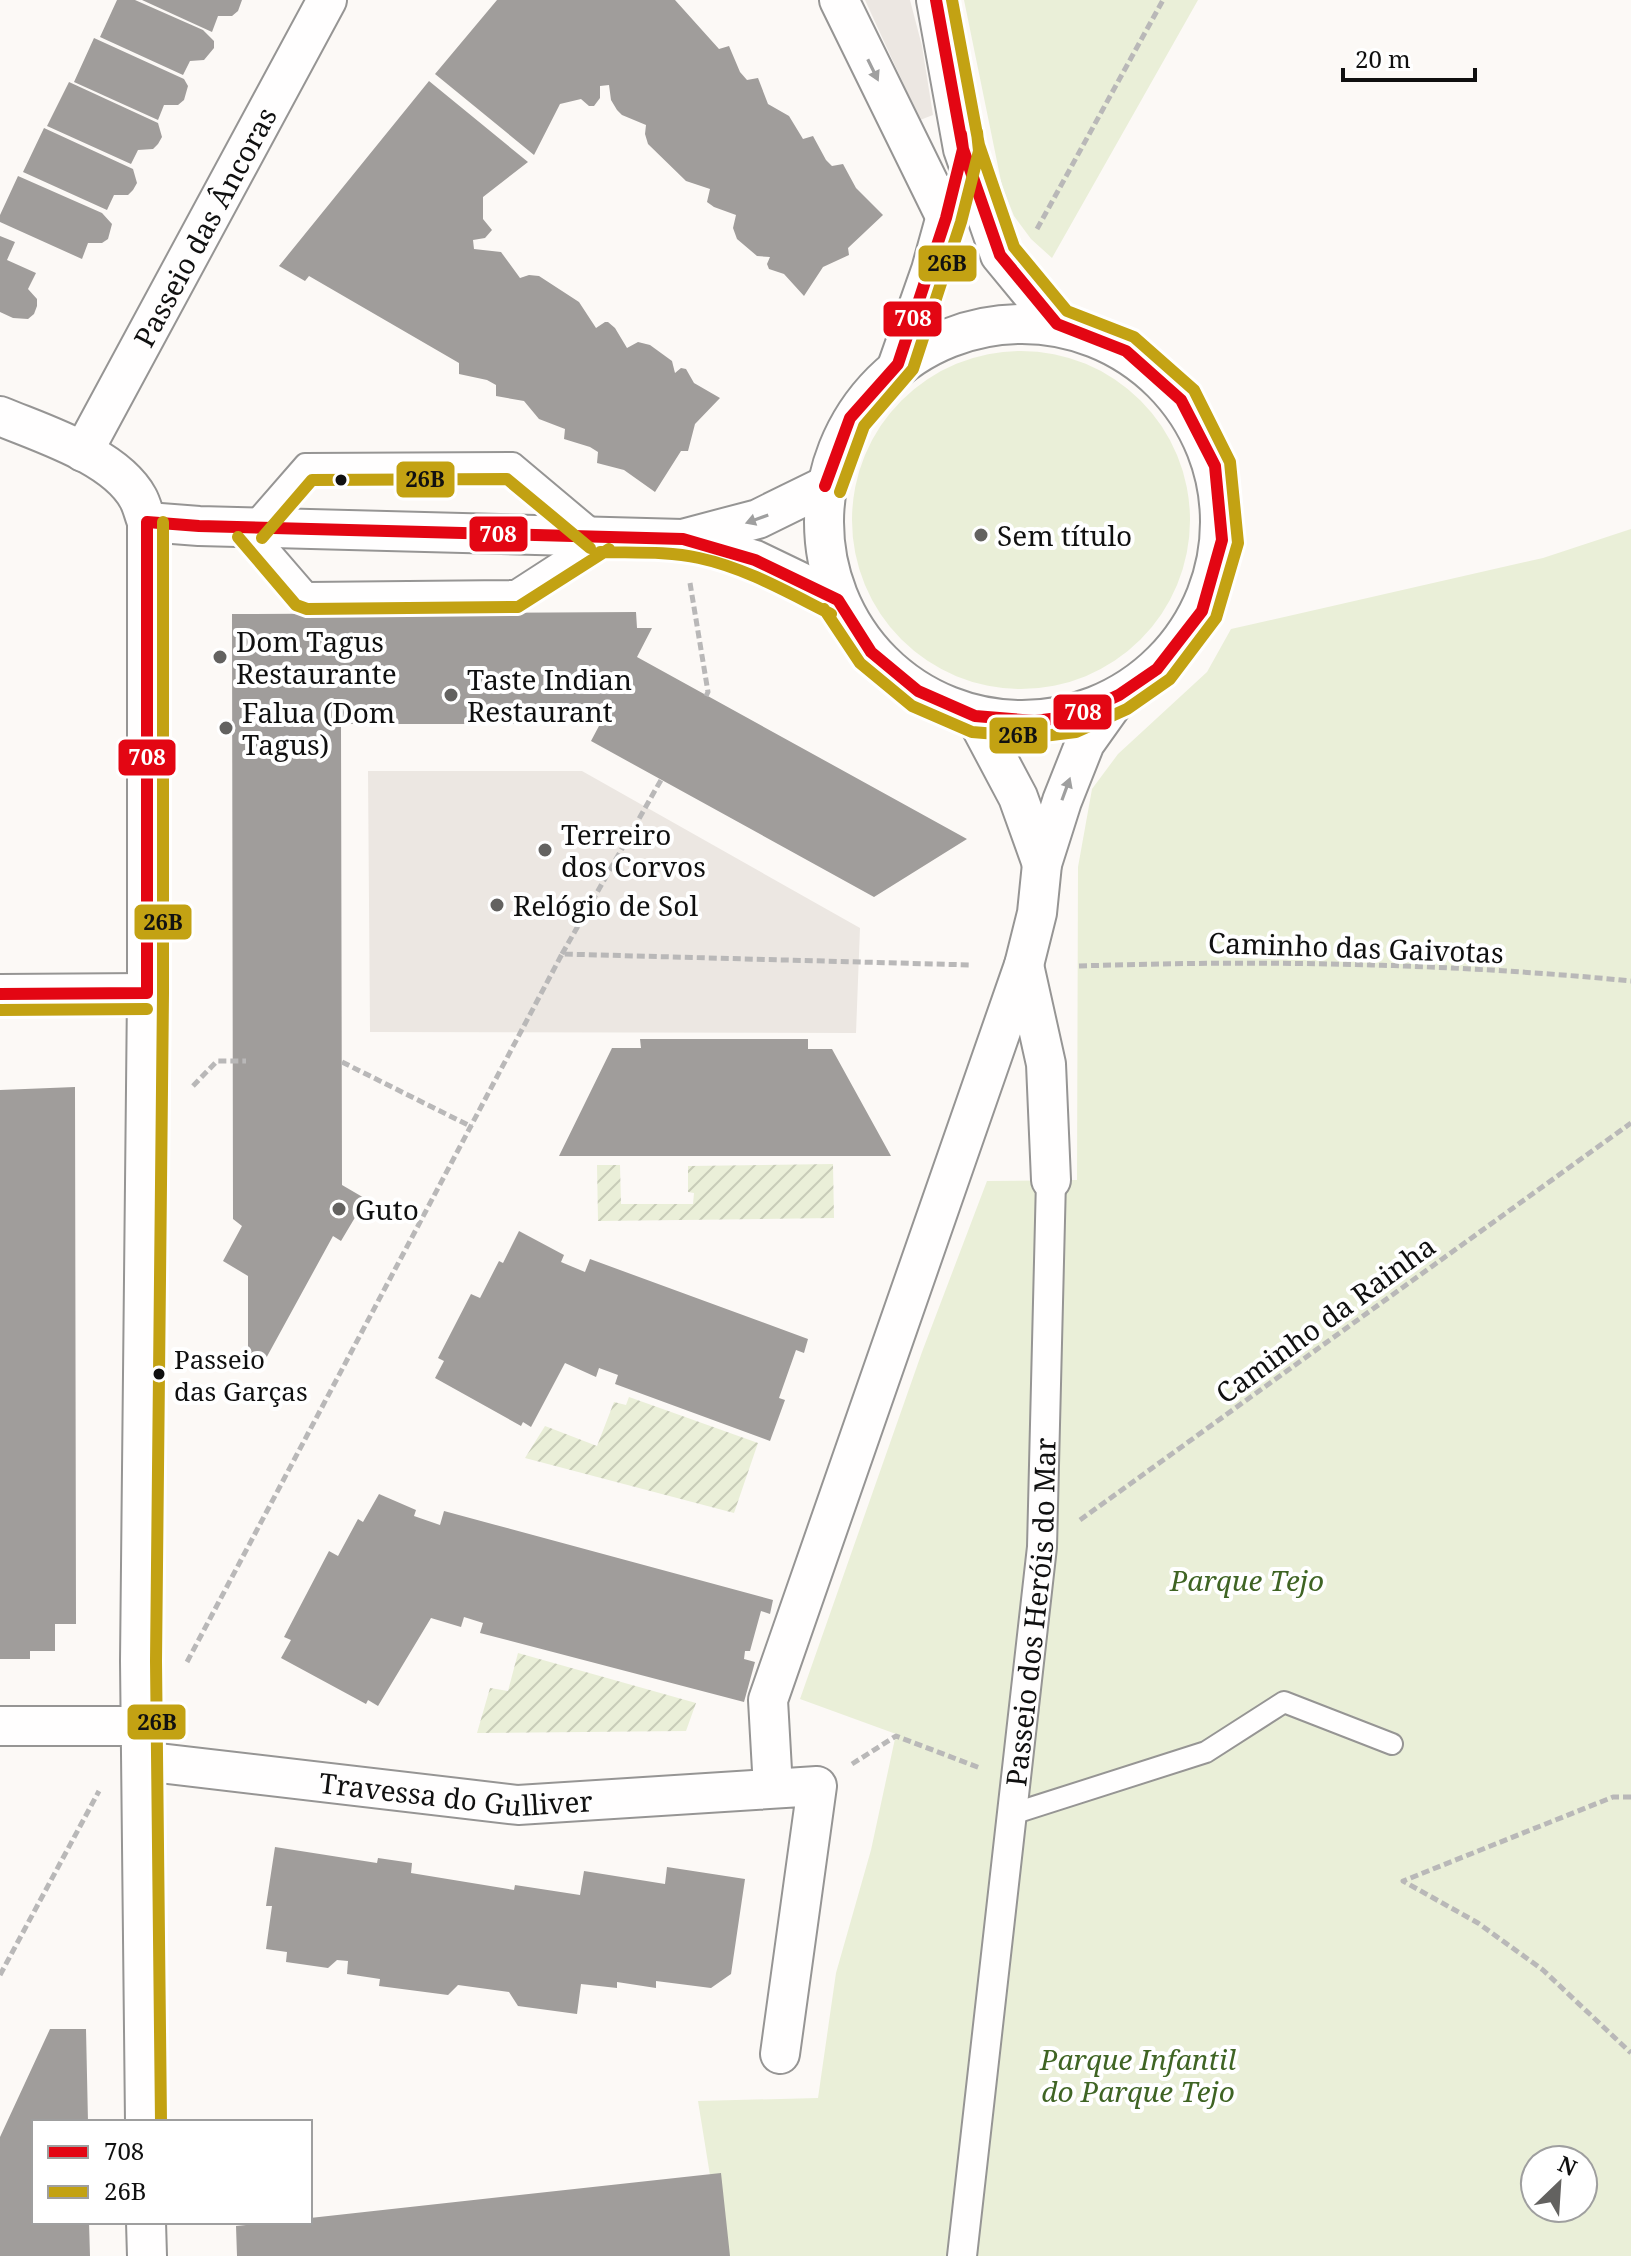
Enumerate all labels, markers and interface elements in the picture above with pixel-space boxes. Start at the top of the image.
scale bar [1343,32,1475,82]
text: 20 m [1355,42,1411,75]
one-way arrow [866,58,880,82]
street label: Passeio das Âncoras [124,100,285,353]
line badge: 26B [917,244,978,283]
text: 26B [927,247,967,277]
line badge: 708 [882,300,943,338]
text: 708 [894,302,932,332]
line badge: 26B [395,460,456,499]
text: 26B [405,463,445,493]
unlabelled marker [333,472,349,488]
one-way arrow [745,513,769,526]
line badge: 708 [468,515,529,553]
place label: Sem título [997,516,1132,554]
text: 708 [479,518,517,548]
marker: Sem título [972,526,990,544]
place label: Dom Tagus Restaurante [236,622,397,692]
marker: Dom Tagus Restaurante [211,648,229,666]
place label: Taste Indian Restaurant [467,660,632,730]
marker: Taste Indian Restaurant [442,686,460,704]
place label: Falua (Dom Tagus) [242,693,395,763]
line badge: 708 [1052,693,1113,731]
text: 708 [1064,696,1102,726]
line badge: 26B [988,716,1049,755]
marker: Falua (Dom Tagus) [217,719,235,737]
text: 26B [998,719,1038,749]
line badge: 708 [117,738,177,777]
text: 708 [128,741,166,771]
one-way arrow [1060,777,1073,801]
place label: Terreiro dos Corvos [561,815,706,885]
marker: Terreiro dos Corvos [536,841,554,859]
place label: Relógio de Sol [513,886,698,924]
marker: Relógio de Sol [488,896,506,914]
line badge: 26B [133,903,193,941]
text: 26B [143,906,183,936]
street label: Caminho das Gaivotas [1207,923,1505,971]
place label: Guto [355,1190,419,1228]
marker: Guto [330,1200,348,1218]
street label: Caminho da Rainha [1208,1226,1442,1412]
place label: Passeio das Garças [174,1341,308,1409]
marker: Passeio das Garças [151,1366,167,1382]
street label: Passeio dos Heróis do Mar [996,1437,1064,1788]
park label: Parque Tejo [1169,1561,1324,1599]
line badge: 26B [126,1703,187,1741]
text: 26B [137,1706,177,1736]
street label: Travessa do Gulliver [317,1763,594,1824]
park label: Parque Infantil do Parque Tejo [1039,2040,1236,2110]
legend [32,2120,312,2224]
text: 708 [104,2134,144,2167]
north arrow [1519,2144,1599,2224]
text: N [1554,2148,1582,2182]
text: 26B [104,2174,147,2207]

